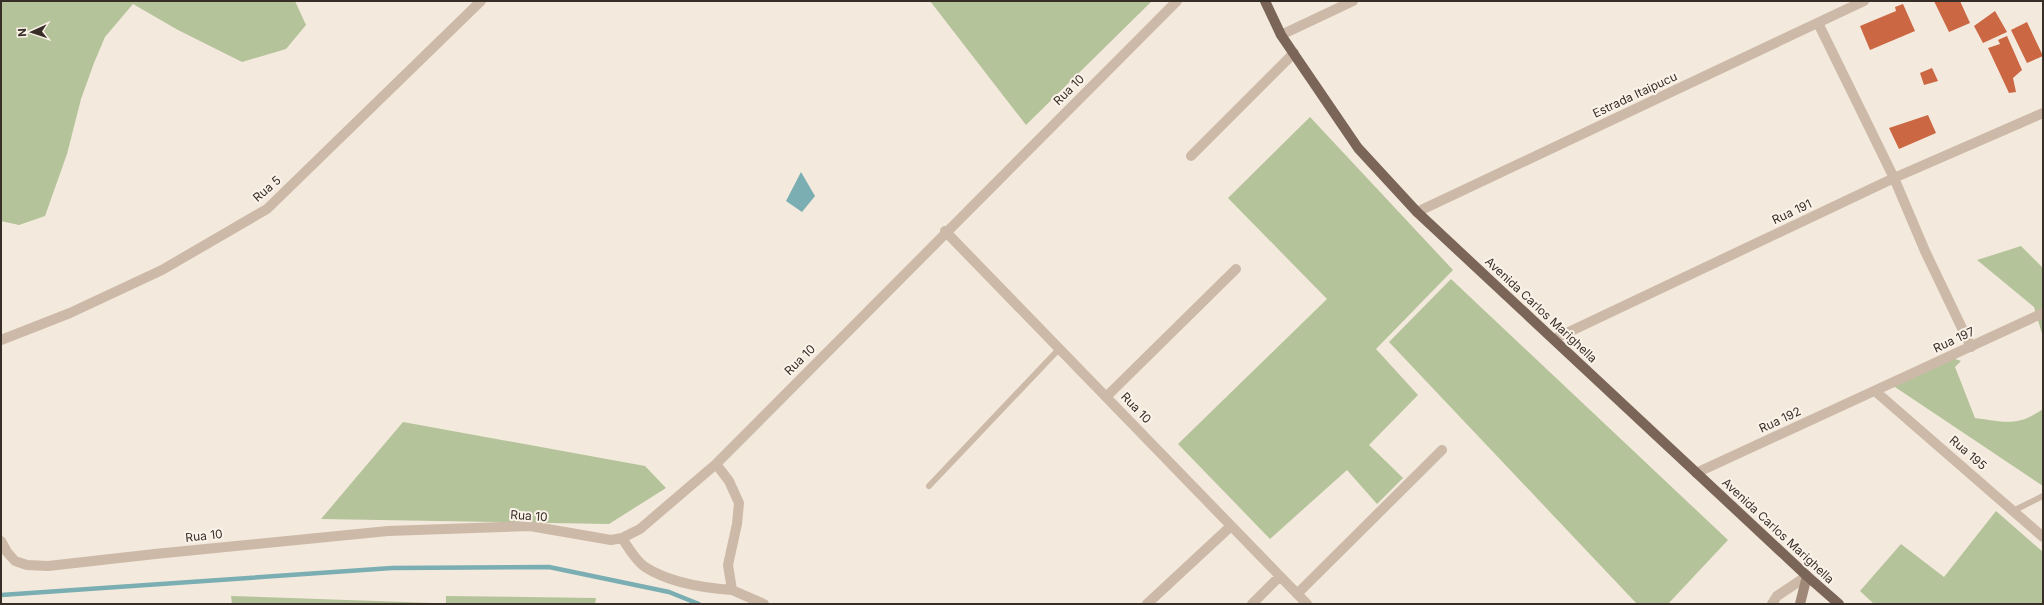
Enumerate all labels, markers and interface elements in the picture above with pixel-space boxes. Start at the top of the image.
north arrow [12,12,52,52]
text: N [15,28,29,37]
street label: Estrada Itaipucu [1590,68,1679,121]
street label: Rua 10 [1050,71,1087,108]
street label: Rua 5 [250,172,284,205]
street label: Rua 191 [1770,196,1814,227]
street label: Avenida Carlos Marighella [1482,254,1600,365]
street label: Rua 197 [1931,323,1977,356]
street label: Rua 10 [781,341,818,378]
street label: Rua 10 [1118,389,1155,426]
street label: Rua 192 [1756,403,1803,436]
street label: Rua 195 [1947,432,1990,473]
street label: Avenida Carlos Marighella [1719,475,1837,586]
street label: Rua 10 [510,507,548,524]
street label: Rua 10 [185,526,223,545]

